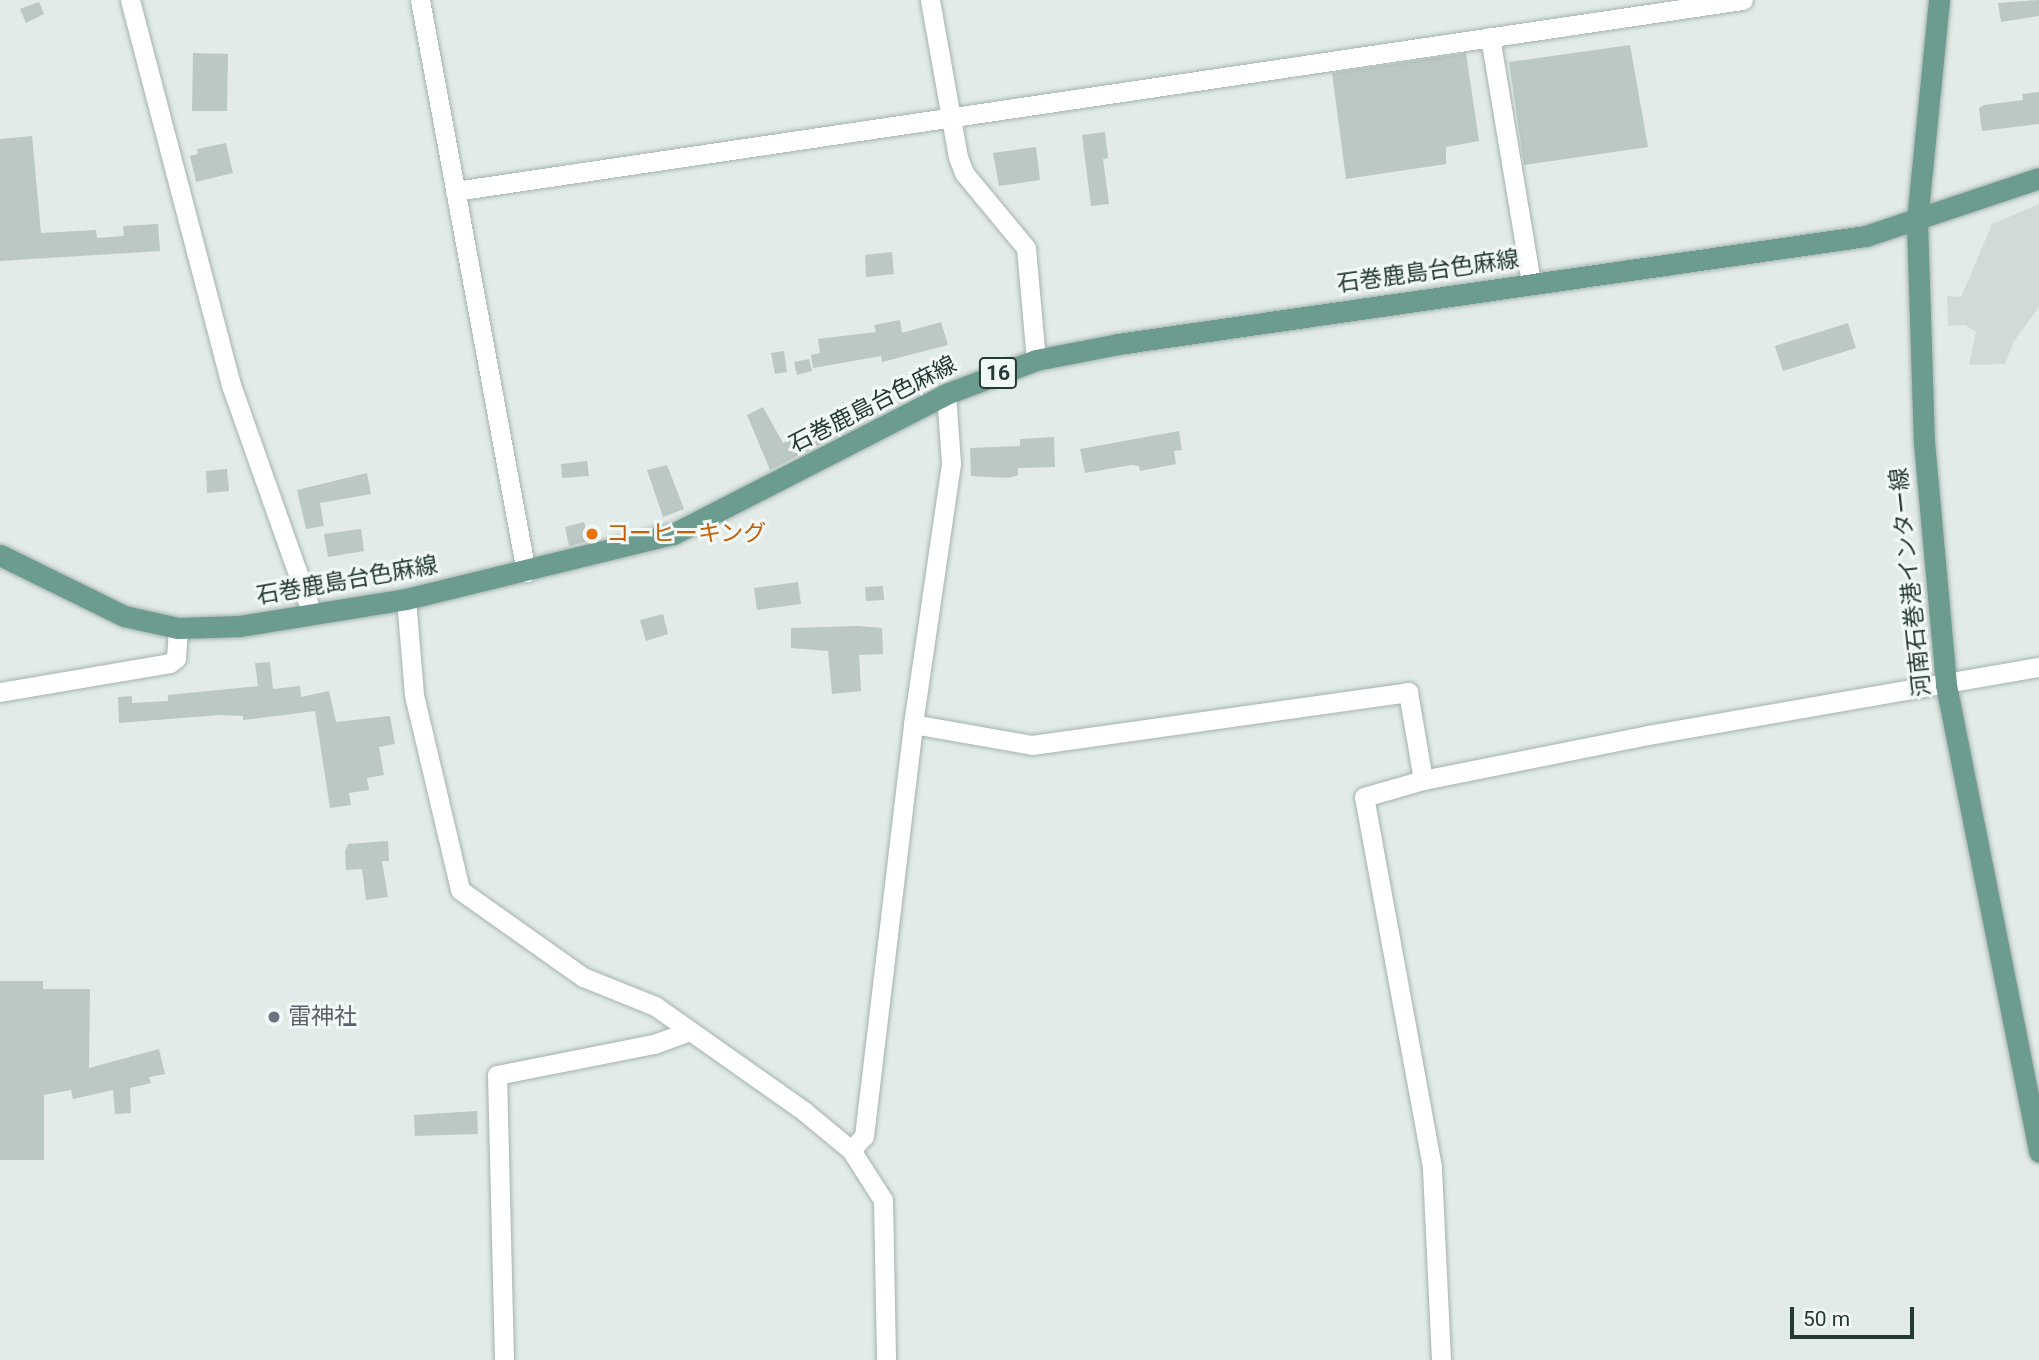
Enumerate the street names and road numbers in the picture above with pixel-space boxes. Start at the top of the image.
street label: 石巻鹿島台色麻線 [1335,246,1521,298]
street label: 石巻鹿島台色麻線 [785,351,961,459]
road number: 16 [979,356,1017,390]
street label: 河南石巻港インター線 [1885,466,1937,698]
street label: 石巻鹿島台色麻線 [254,551,440,611]

